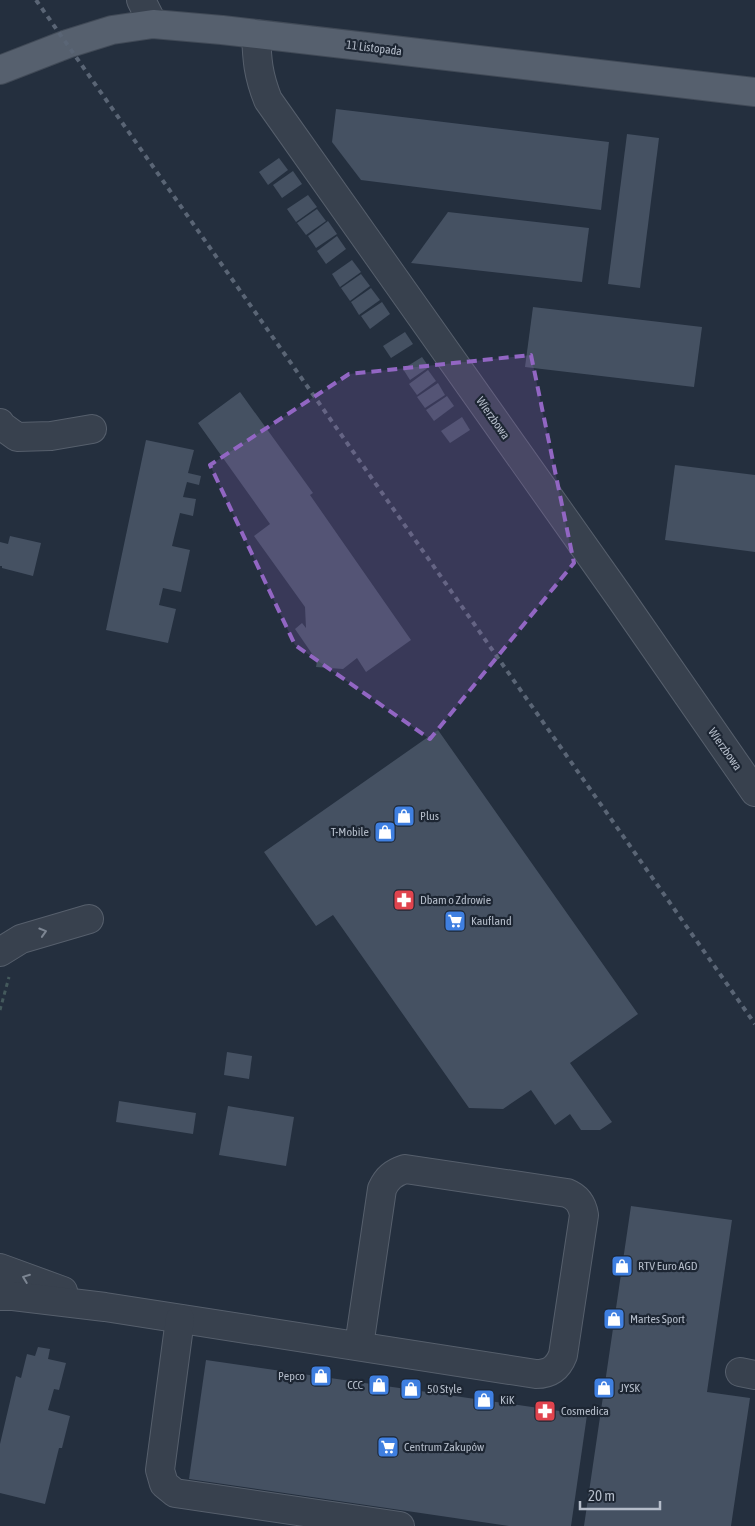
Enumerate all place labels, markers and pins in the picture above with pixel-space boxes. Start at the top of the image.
shop icon: Plus [392,804,416,828]
place label: Plus [420,809,439,823]
shop icon: T-Mobile [373,820,397,844]
place label: T-Mobile [331,825,369,839]
pharmacy icon: Dbam o Zdrowie [392,888,416,912]
place label: Dbam o Zdrowie [420,893,491,907]
supermarket icon: Kaufland [443,909,467,933]
place label: Kaufland [471,914,512,928]
shop icon: RTV Euro AGD [610,1254,634,1278]
place label: RTV Euro AGD [638,1259,698,1273]
shop icon: Martes Sport [602,1307,626,1331]
place label: Martes Sport [630,1312,685,1326]
shop icon: Pepco [309,1364,333,1388]
place label: Pepco [278,1369,305,1383]
shop icon: CCC [367,1373,391,1397]
shop icon: JYSK [592,1376,616,1400]
shop icon: 50 Style [399,1377,423,1401]
place label: CCC [347,1378,364,1392]
place label: JYSK [620,1381,640,1395]
place label: 50 Style [427,1382,462,1396]
shop icon: KiK [472,1388,496,1412]
place label: KiK [500,1393,515,1407]
pharmacy icon: Cosmedica [533,1399,557,1423]
place label: Cosmedica [561,1404,609,1418]
supermarket icon: Centrum Zakupów [376,1435,400,1459]
place label: Centrum Zakupów [404,1440,484,1454]

